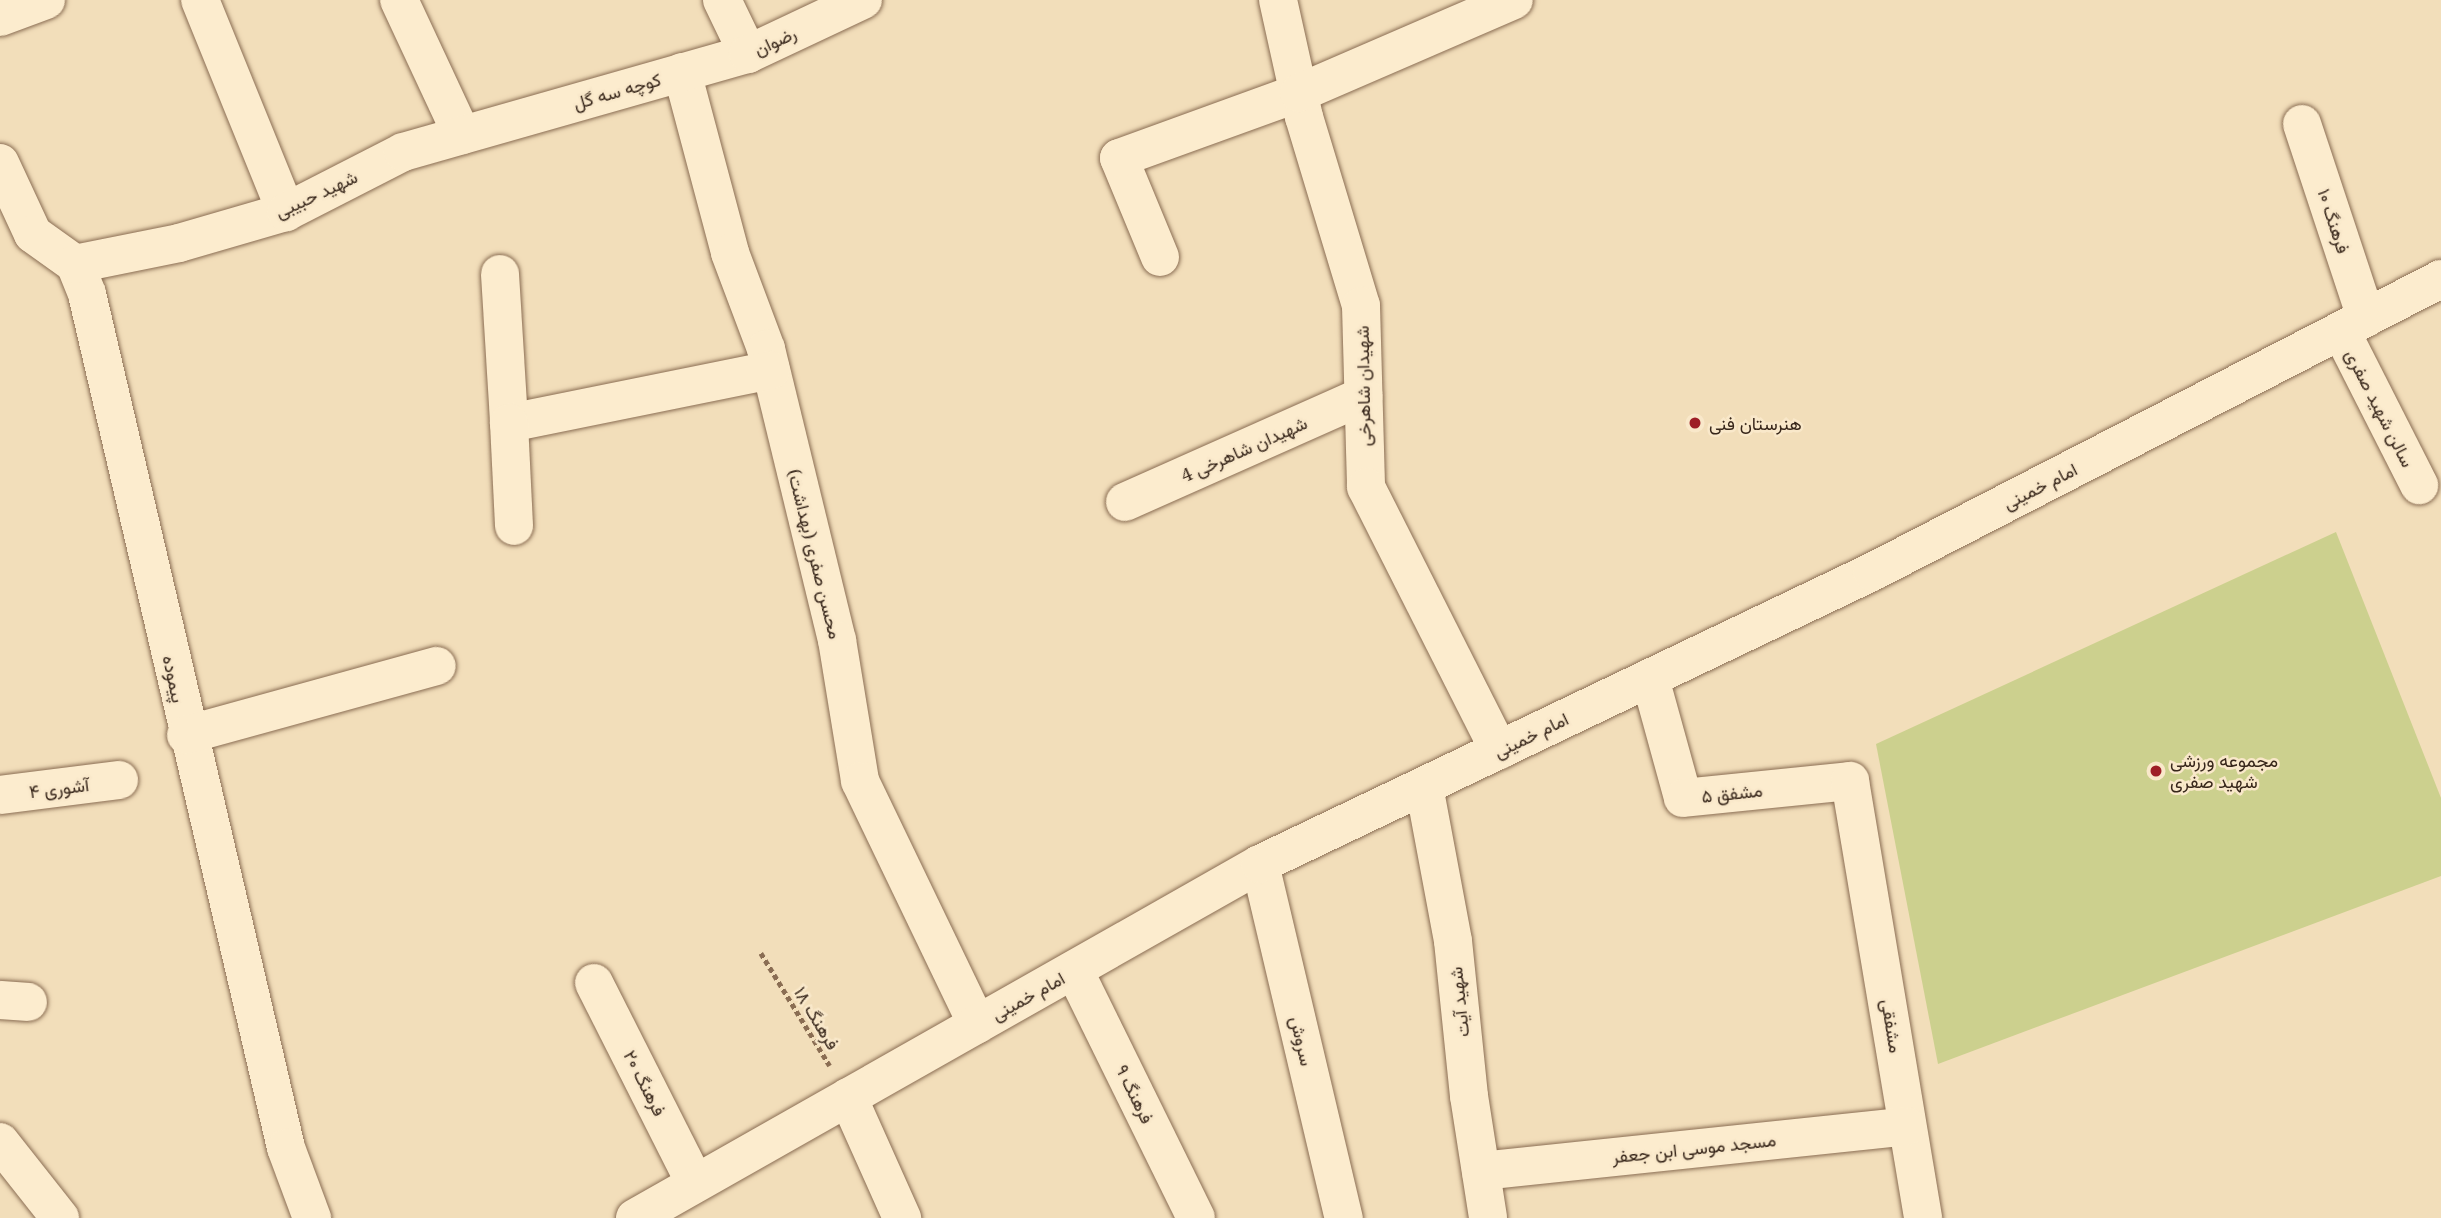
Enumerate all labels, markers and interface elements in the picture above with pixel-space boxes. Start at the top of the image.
street label: رضوان [750,22,800,60]
street label: کوچه سه گل [571,68,663,114]
street label: شهید حبیبی [271,166,361,222]
street label: فرهنگ ۱۰ [2313,186,2355,256]
street label: شهیدان شاهرخی [1351,325,1375,447]
street label: سالن شهید صفری [2341,345,2419,471]
street label: شهیدان شاهرخی 4 [1178,412,1310,486]
place label: هنرستان فنی [1709,412,1802,434]
marker: هنرستان فنی [1687,415,1703,431]
street label: امام خمینی [1999,458,2081,514]
street label: محسن صفری (بهداشت) [783,467,847,641]
street label: پیموده [158,653,190,705]
street label: امام خمینی [1490,708,1572,762]
place label: مجموعه ورزشی شهید صفری [2170,750,2278,792]
marker: مجموعه ورزشی شهید صفری [2148,763,2164,779]
street label: آشوری ۴ [28,774,90,802]
street label: مشفق ۵ [1700,779,1764,807]
street label: شهید آیت [1445,966,1473,1038]
street label: امام خمینی [988,967,1068,1025]
street label: فرهنگ ۱۸ [790,983,844,1053]
street label: مشفقی [1877,997,1907,1055]
street label: سروش [1286,1014,1318,1068]
street label: فرهنگ ۲۰ [619,1046,671,1120]
street label: فرهنگ ۹ [1112,1061,1158,1127]
street label: مسجد موسی ابن جعفر [1611,1129,1777,1167]

